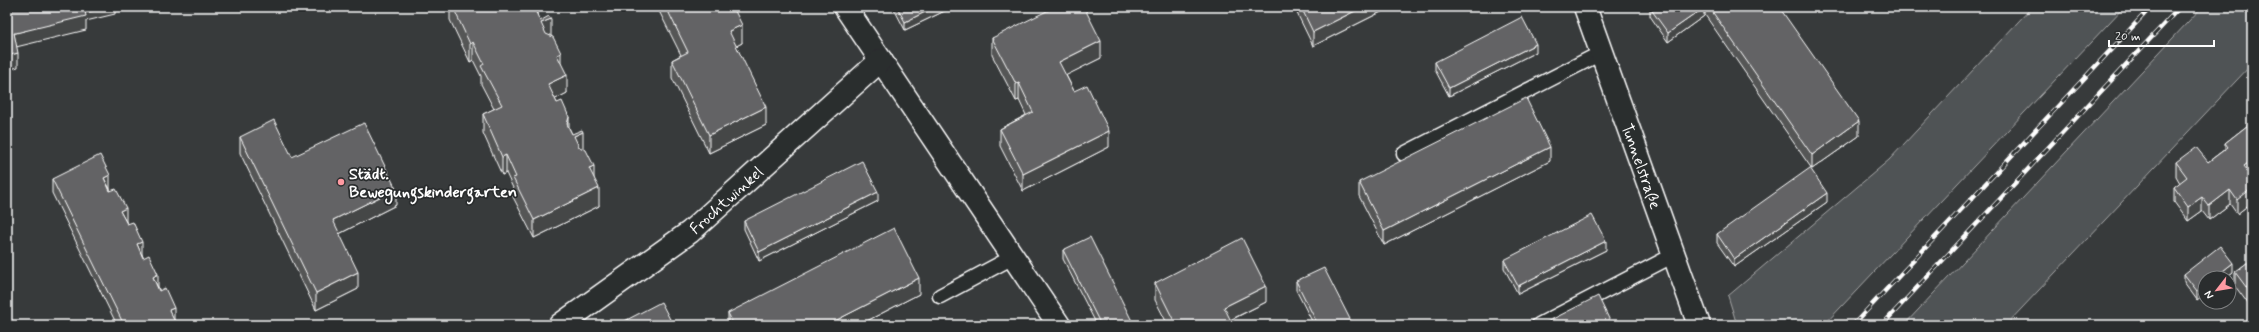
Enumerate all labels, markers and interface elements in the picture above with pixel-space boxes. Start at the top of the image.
scale bar [2109,22,2214,48]
text: 20 m [2115,29,2141,45]
street label: Tunnelstraße [1616,121,1666,212]
street label: Frochtwinkel [685,162,768,240]
place label: Städt. Bewegungskindergarten [349,164,517,205]
marker: Städt. Bewegungskindergarten [336,177,346,187]
north arrow [2197,270,2237,310]
text: N [2201,288,2217,301]

